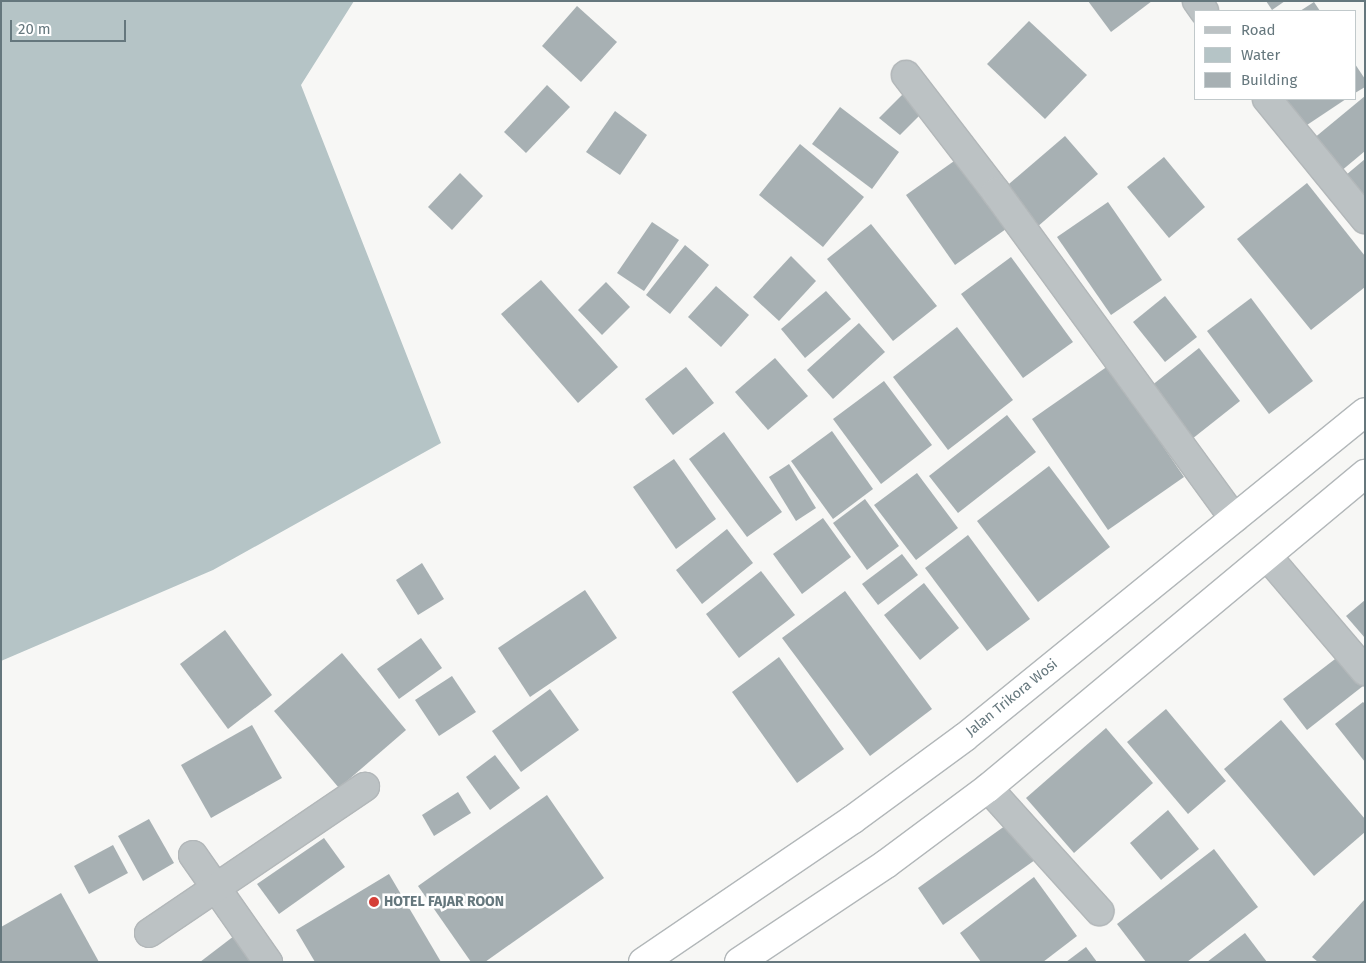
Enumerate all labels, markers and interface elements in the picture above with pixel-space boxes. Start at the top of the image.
scale bar [12,10,129,42]
legend [1194,10,1356,100]
text: 20 m [18,20,51,38]
text: Road [1241,21,1276,39]
text: Water [1241,46,1280,64]
text: Building [1241,71,1297,89]
street label: Jalan Trikora Wosi [963,656,1061,740]
place label: HOTEL FAJAR ROON [384,894,504,910]
marker: HOTEL FAJAR ROON [368,896,380,908]

